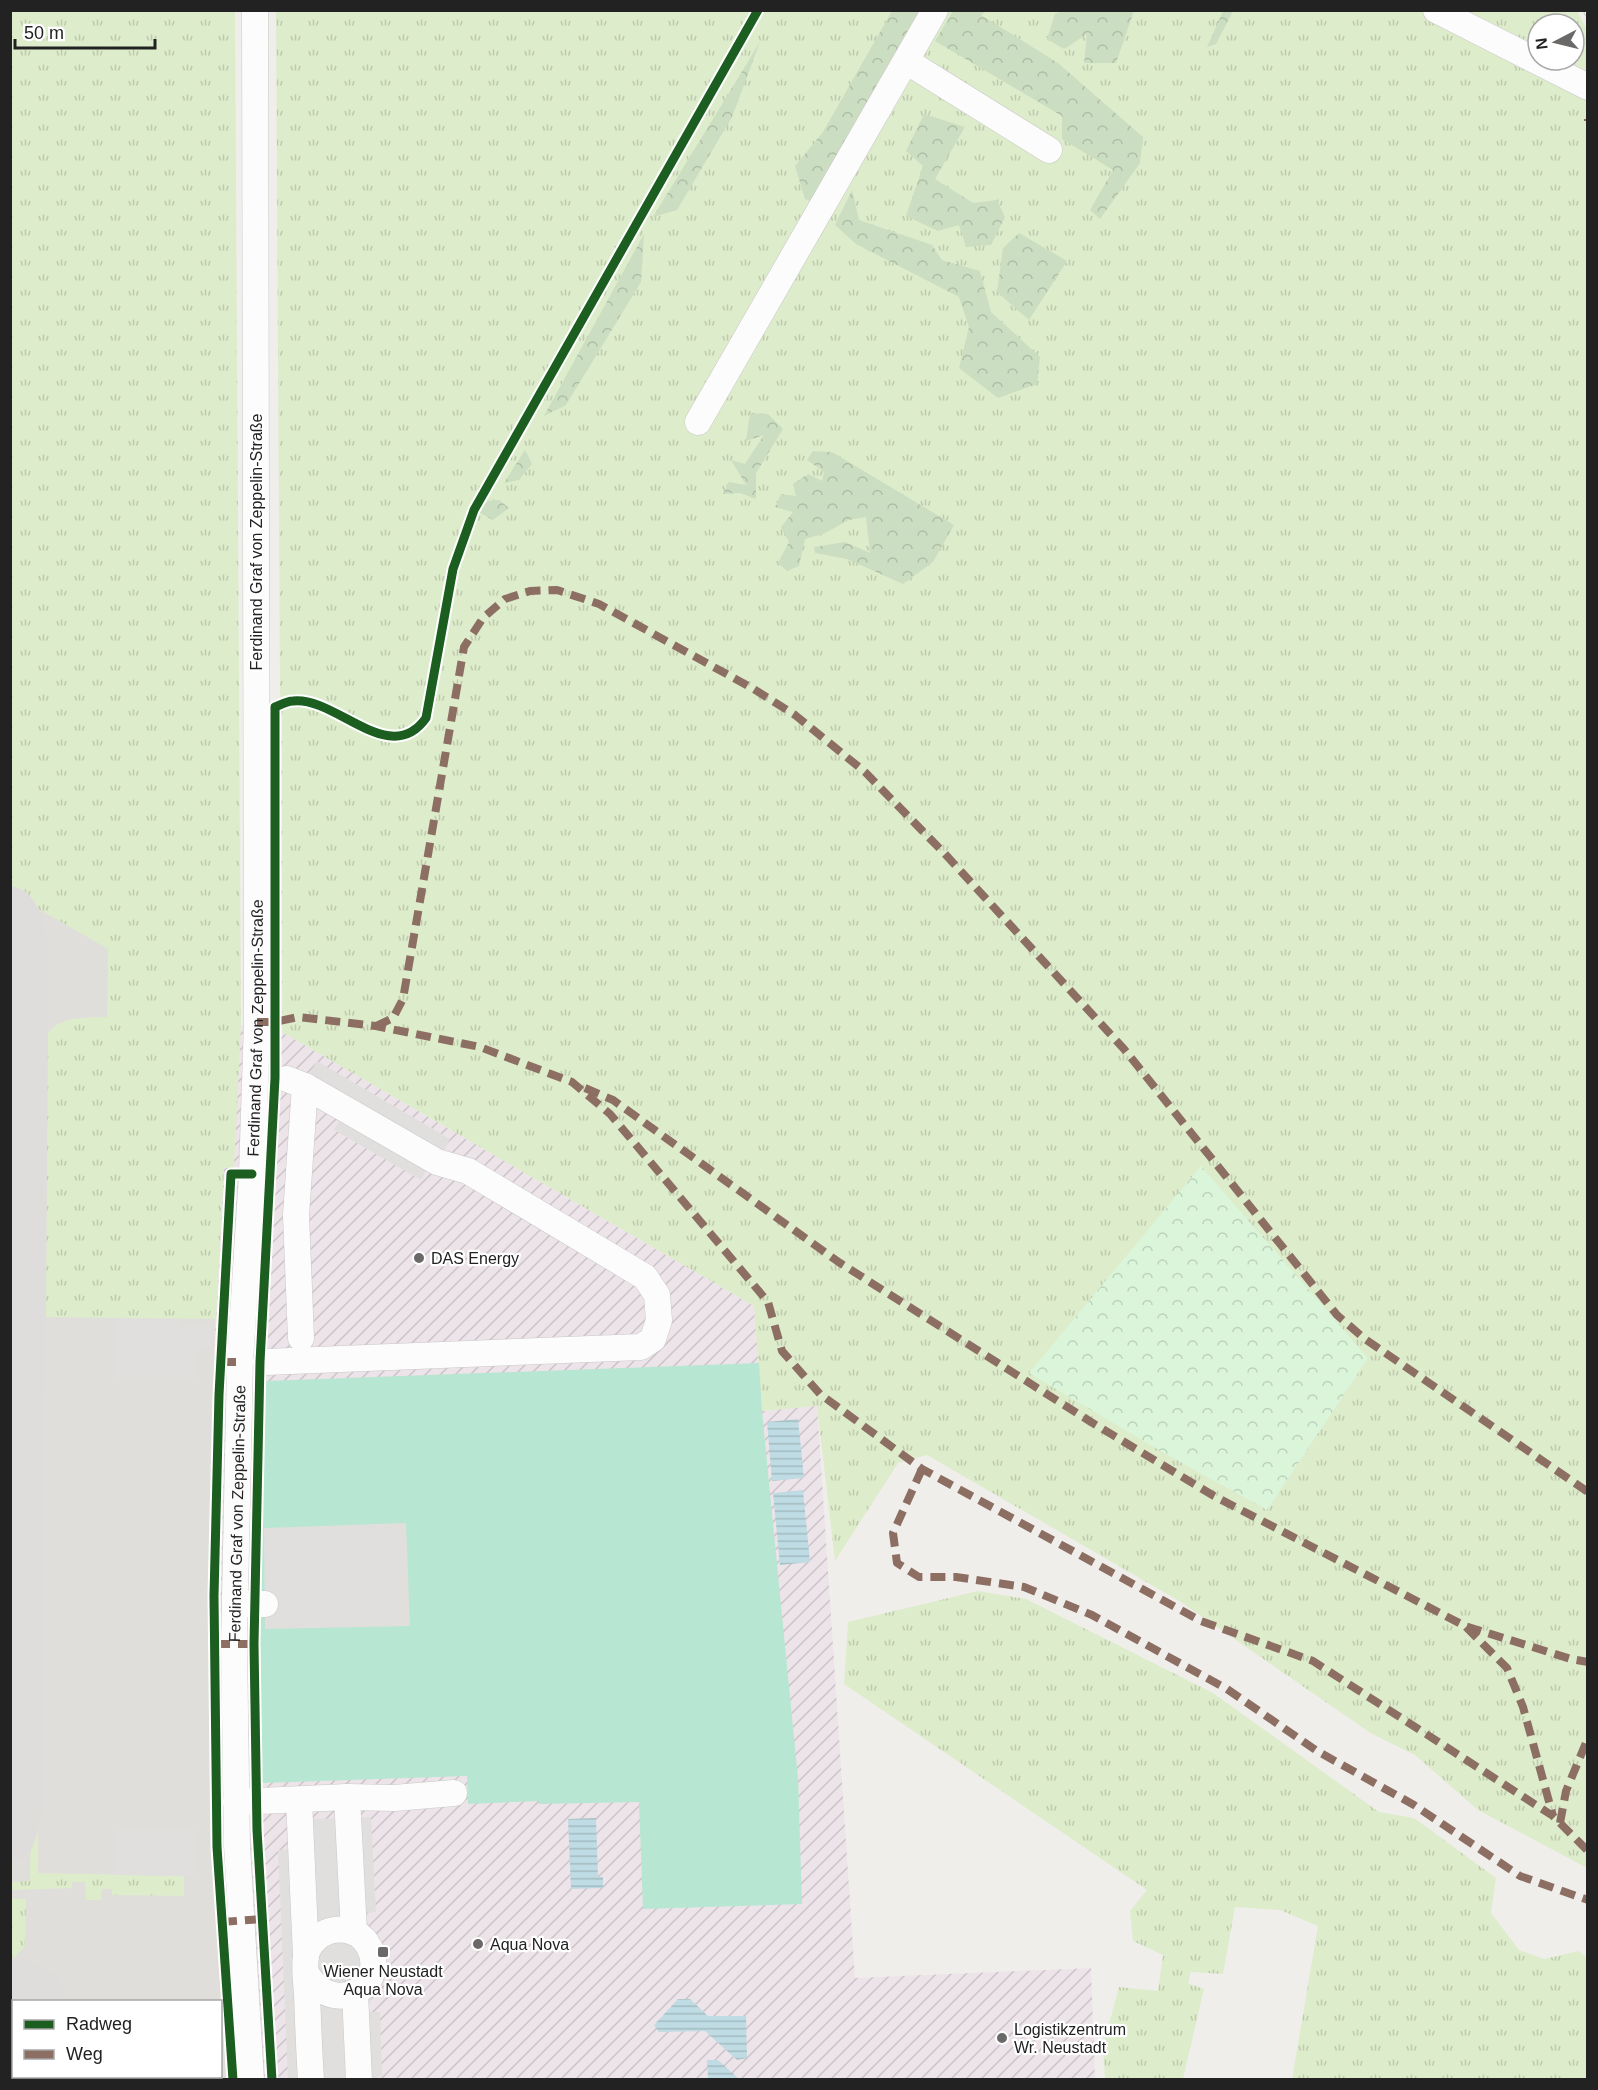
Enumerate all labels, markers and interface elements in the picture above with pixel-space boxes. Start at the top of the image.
scale bar [15,12,154,50]
north arrow [1526,12,1586,72]
text: 50 m [24,23,64,43]
text: N [1532,37,1551,51]
street label: Ferdinand Graf von Zeppelin-Straße [248,413,265,671]
street label: Ferdinand Graf von Zeppelin-Straße [244,899,266,1157]
place label: DAS Energy [431,1250,519,1267]
marker: DAS Energy [412,1251,426,1265]
street label: Ferdinand Graf von Zeppelin-Straße [226,1385,248,1642]
place label: Aqua Nova [490,1936,569,1953]
marker: Aqua Nova [471,1937,485,1951]
marker: Wiener Neustadt Aqua Nova [376,1945,390,1959]
place label: Wiener Neustadt Aqua Nova [323,1963,443,1998]
legend [12,2000,222,2078]
text: Radweg [66,2014,132,2034]
place label: Logistikzentrum Wr. Neustadt [1014,2021,1126,2056]
marker: Logistikzentrum Wr. Neustadt [995,2031,1009,2045]
text: Weg [66,2044,103,2064]

